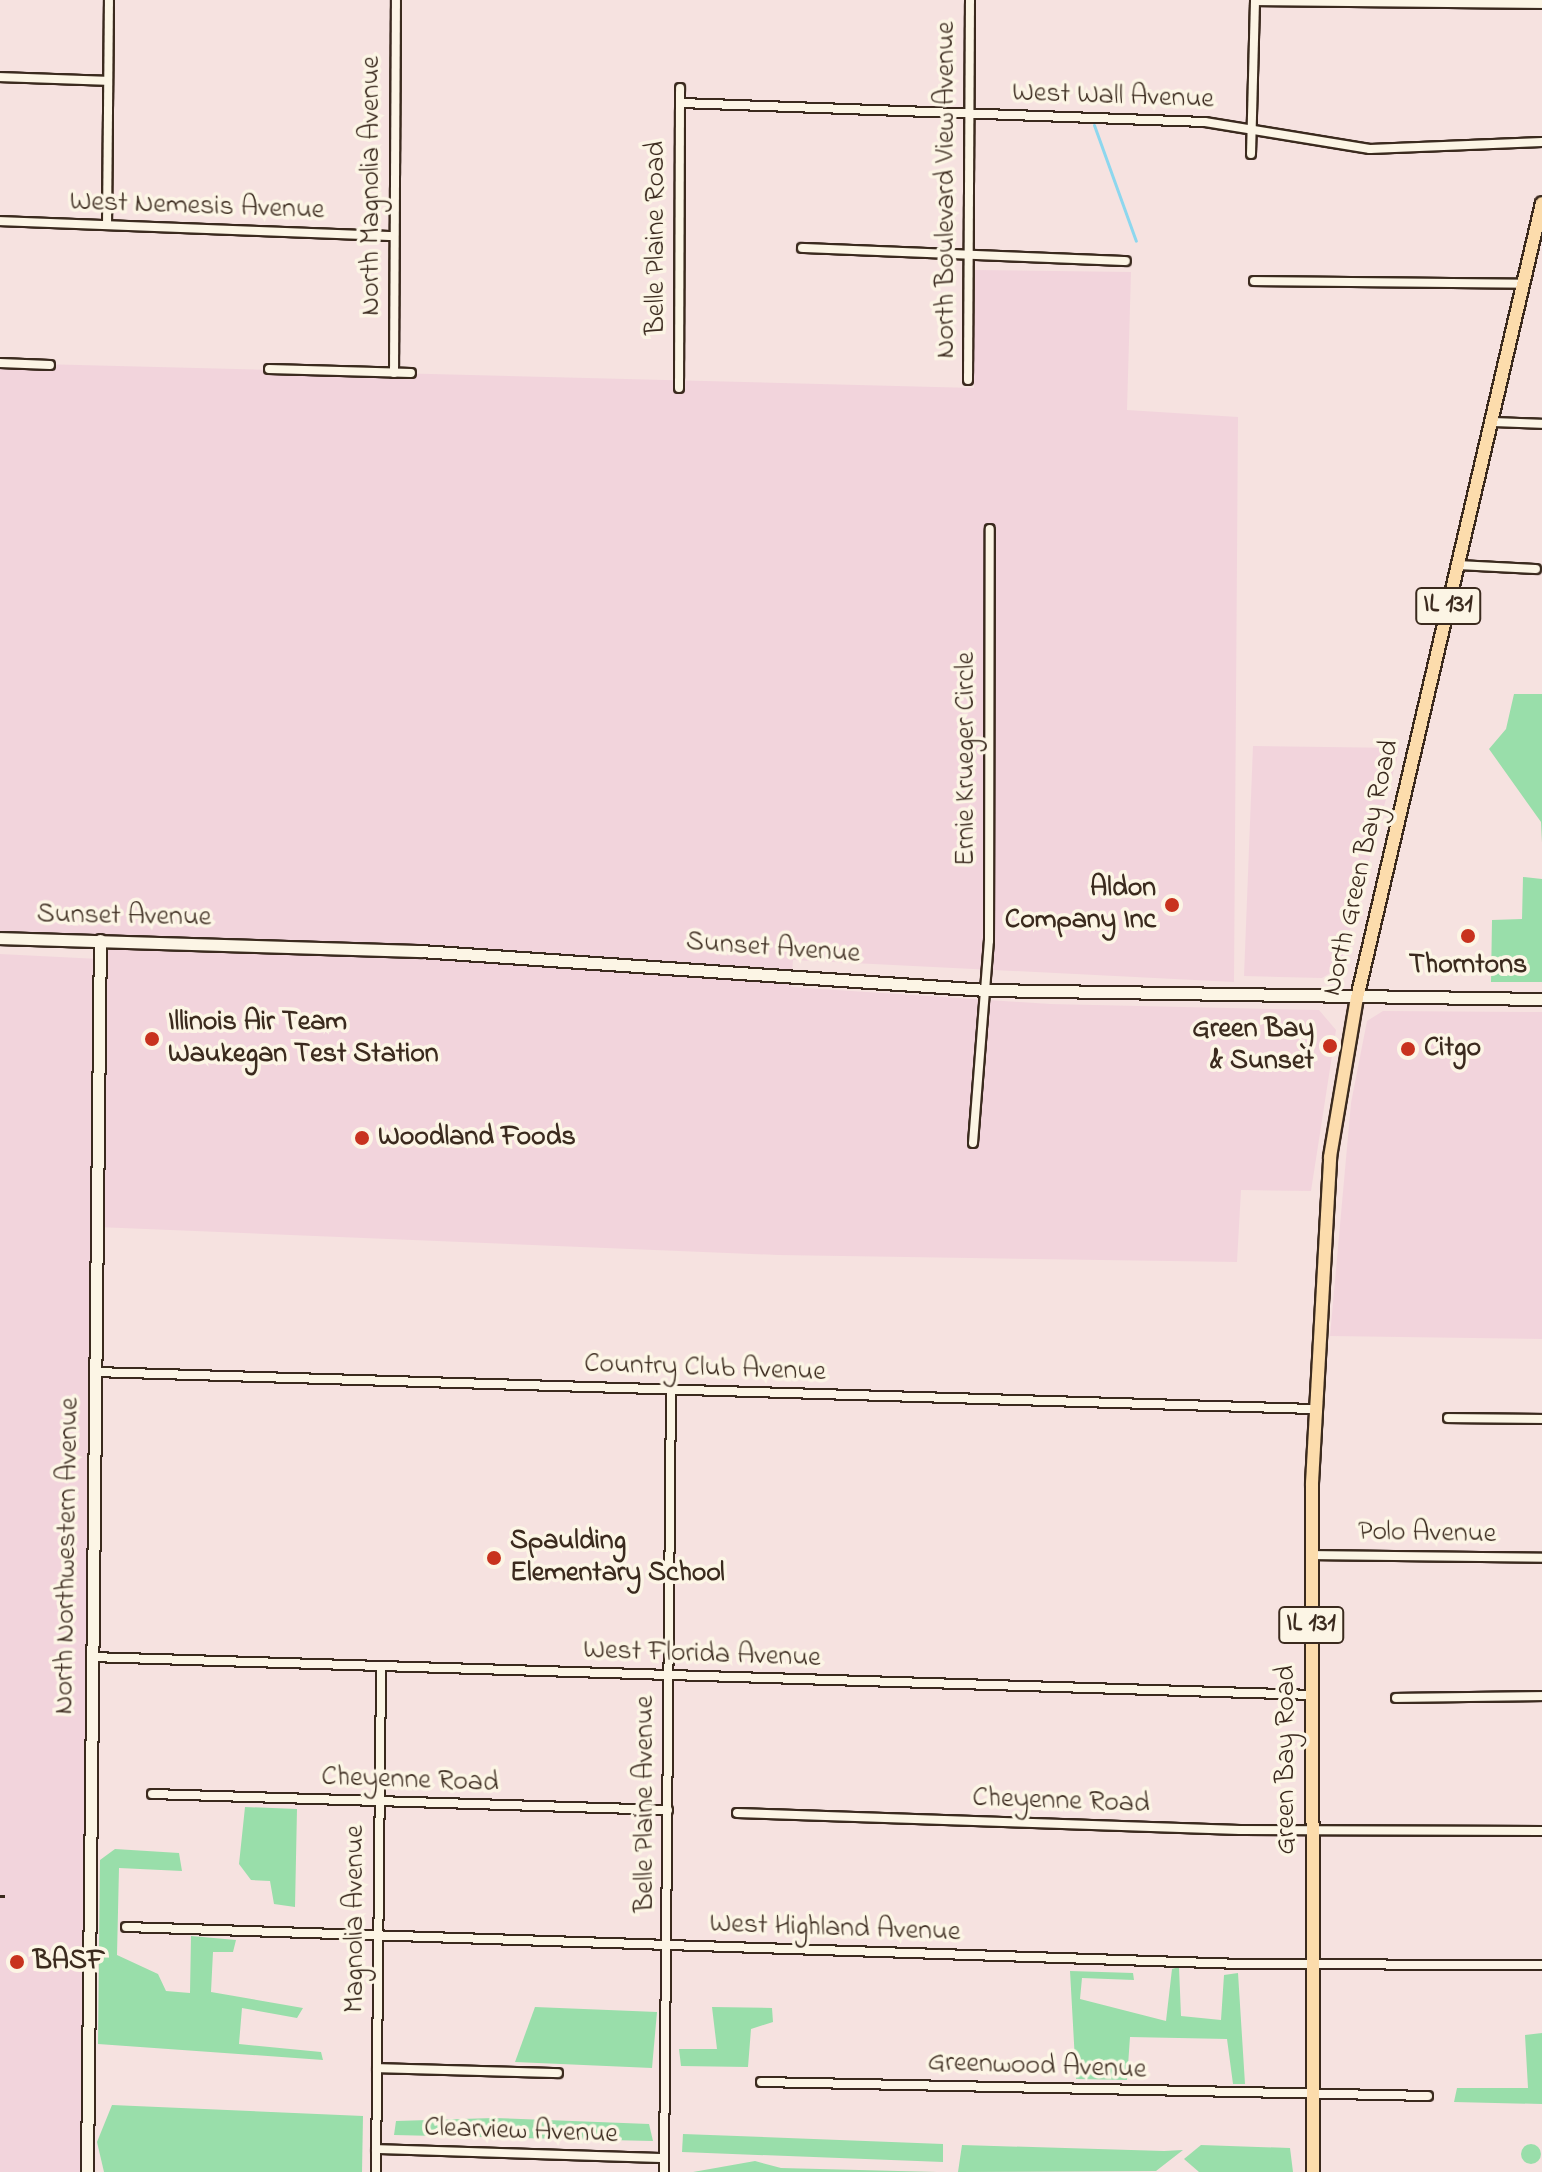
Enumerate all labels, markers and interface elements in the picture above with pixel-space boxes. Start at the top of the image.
street label: North Boulevard View Avenue [930,21,964,359]
street label: North Magnolia Avenue [355,56,389,316]
street label: West Wall Avenue [1012,77,1214,117]
street label: Belle Plaine Road [640,141,674,335]
street label: West Nemesis Avenue [69,186,325,228]
road number: IL 131 [1414,584,1482,628]
street label: Ernie Krueger Circle [950,652,984,866]
street label: North Green Bay Road [1316,737,1408,999]
place label: Aldon Company Inc [1005,872,1156,938]
marker: Aldon Company Inc [1163,896,1181,914]
street label: Sunset Avenue [36,899,212,935]
street label: Sunset Avenue [685,926,861,972]
marker: Thorntons [1459,927,1477,945]
place label: Thorntons [1409,949,1527,983]
place label: Illinois Air Team Waukegan Test Station [168,1006,439,1072]
place label: Green Bay & Sunset [1192,1013,1314,1079]
marker: Illinois Air Team Waukegan Test Station [143,1030,161,1048]
place label: Citgo [1424,1032,1481,1066]
marker: Green Bay & Sunset [1321,1037,1339,1055]
marker: Citgo [1399,1040,1417,1058]
place label: Woodland Foods [378,1121,576,1155]
marker: Woodland Foods [353,1129,371,1147]
street label: Country Club Avenue [584,1348,826,1390]
street label: North Northwestern Avenue [48,1397,88,1715]
street label: Polo Avenue [1358,1516,1496,1552]
place label: Spaulding Elementary School [510,1525,725,1591]
marker: Spaulding Elementary School [485,1549,503,1567]
road number: IL 131 [1277,1603,1345,1647]
street label: West Florida Avenue [583,1634,821,1676]
street label: Green Bay Road [1270,1665,1304,1855]
street label: Belle Plaine Avenue [629,1696,663,1912]
street label: Cheyenne Road [321,1761,499,1801]
street label: Cheyenne Road [972,1782,1150,1822]
street label: Magnolia Avenue [339,1825,373,2013]
street label: West Highland Avenue [709,1908,961,1950]
place label: BASF [33,1945,105,1979]
marker: BASF [8,1953,26,1971]
street label: Greenwood Avenue [927,2046,1147,2088]
street label: Clearview Avenue [424,2112,618,2152]

